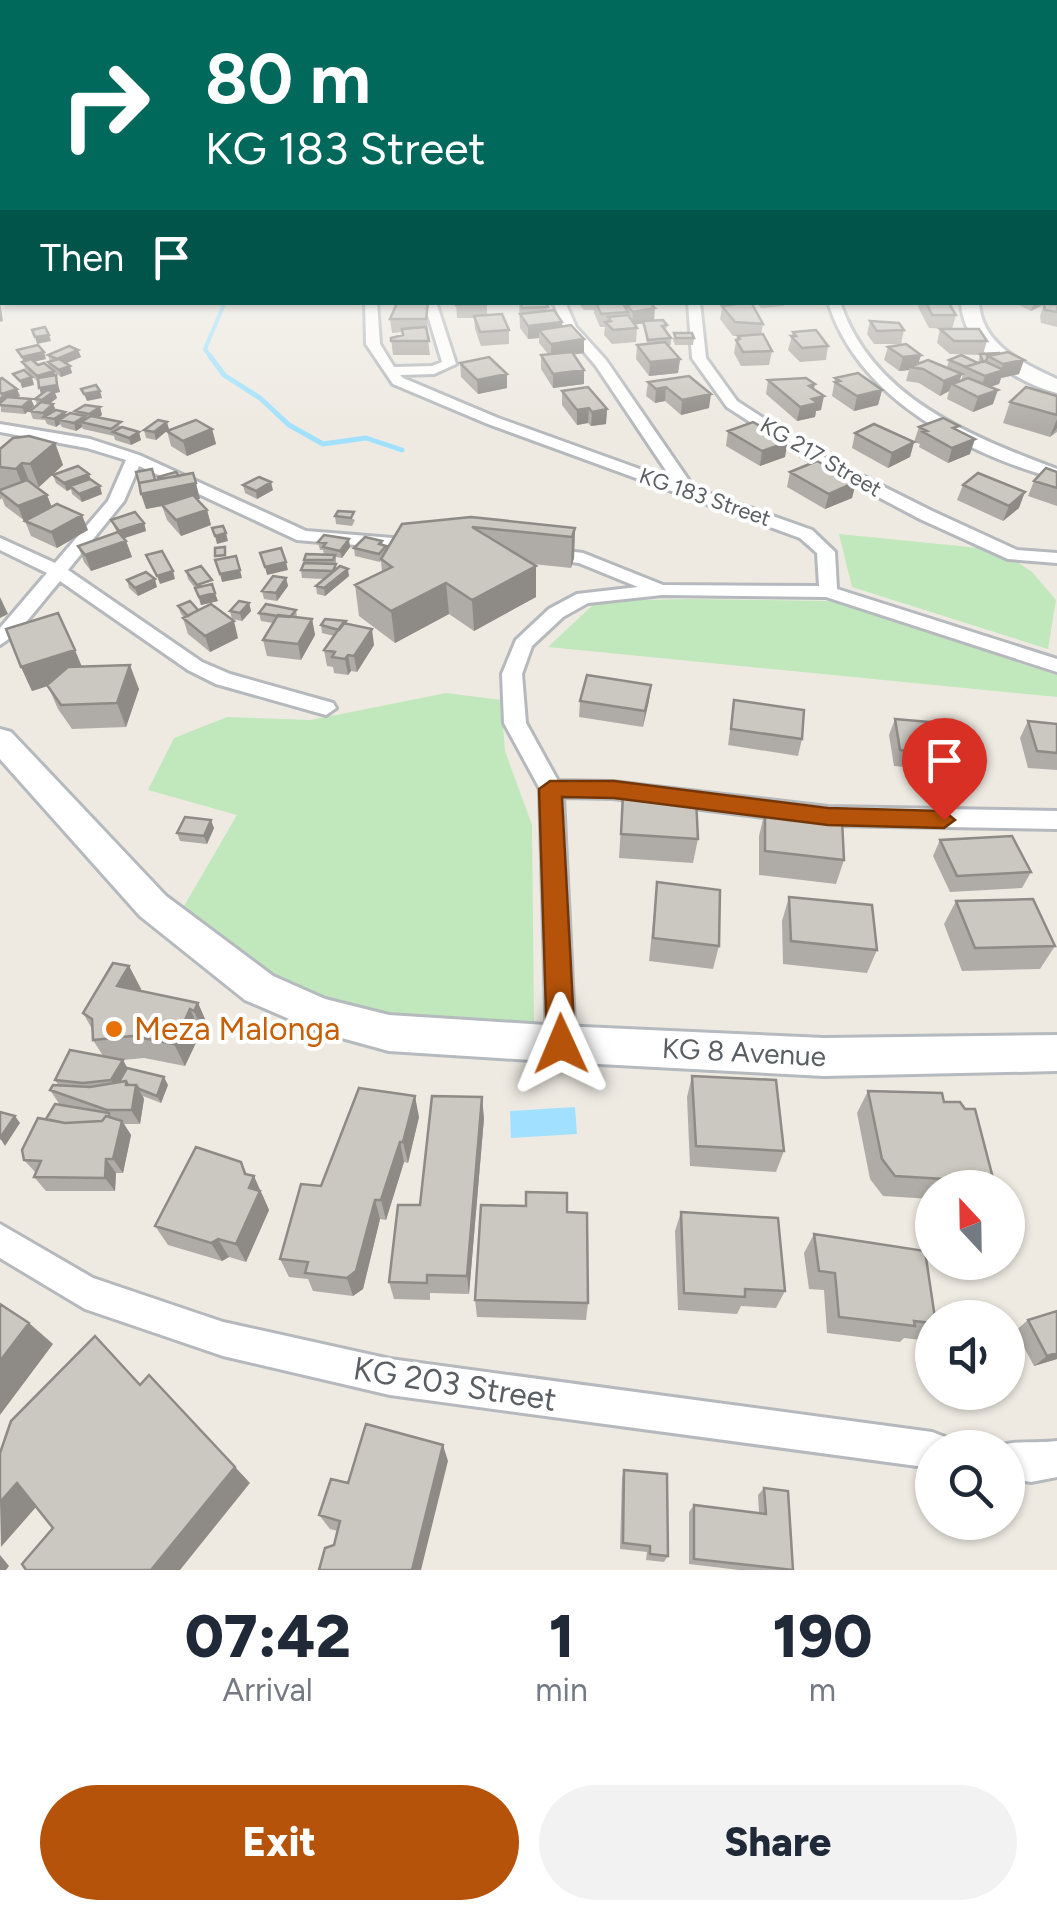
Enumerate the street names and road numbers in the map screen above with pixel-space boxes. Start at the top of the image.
street label: KG 217 Street [755,411,887,503]
street label: KG 183 Street [636,462,774,532]
street label: KG 8 Avenue [661,1031,827,1073]
street label: KG 203 Street [351,1349,559,1419]

